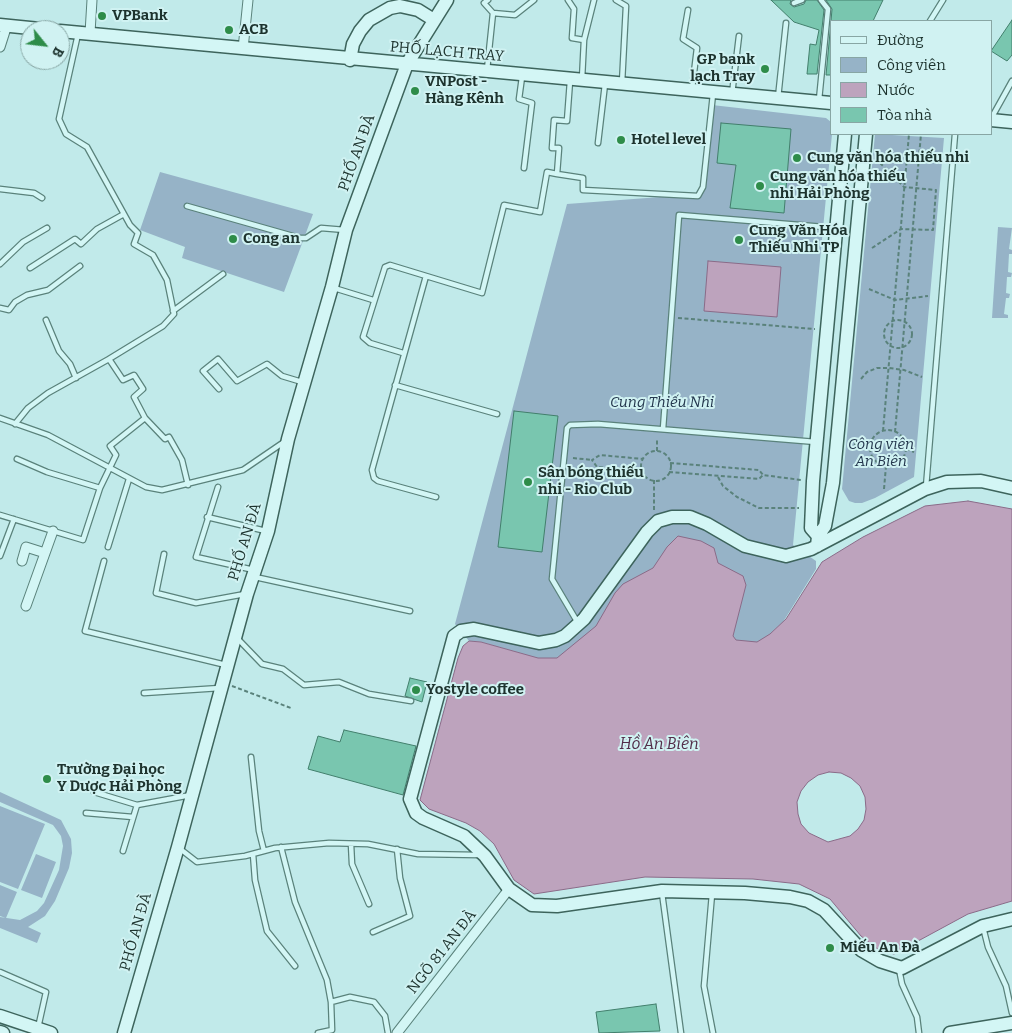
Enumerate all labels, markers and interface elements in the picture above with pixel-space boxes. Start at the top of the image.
place label: VPBank [112,7,168,25]
marker: VPBank [96,10,108,22]
north arrow [20,20,70,70]
legend [830,20,992,135]
place label: ACB [239,21,269,39]
marker: ACB [223,24,235,36]
text: Đường [877,31,924,49]
street label: PHỐ LẠCH TRAY [389,38,505,66]
text: B [48,44,67,60]
place label: GP bank lạch Tray [690,51,755,86]
text: Công viên [877,56,946,74]
marker: GP bank lạch Tray [759,63,771,75]
place label: VNPost - Hàng Kênh [425,73,504,108]
text: Nước [877,81,915,99]
marker: VNPost - Hàng Kênh [409,85,421,97]
text: Tòa nhà [877,106,932,124]
street label: PHỐ AN ĐÀ [335,112,379,194]
place label: Hotel level [631,131,706,149]
marker: Hotel level [615,134,627,146]
place label: Cung văn hóa thiếu nhi [807,149,969,167]
marker: Cung văn hóa thiếu nhi [791,152,803,164]
place label: Cung văn hóa thiếu nhi Hải Phòng [770,168,905,203]
marker: Cung văn hóa thiếu nhi Hải Phòng [754,180,766,192]
place label: Cung Văn Hóa Thiếu Nhi TP [749,222,848,257]
place label: Cong an [243,230,300,248]
marker: Cong an [227,233,239,245]
marker: Cung Văn Hóa Thiếu Nhi TP [733,234,745,246]
park label: Cung Thiếu Nhi [610,394,714,412]
park label: Công viên An Biên [848,436,914,471]
place label: Sân bóng thiếu nhi - Rio Club [538,464,644,499]
marker: Sân bóng thiếu nhi - Rio Club [522,476,534,488]
street label: PHỐ AN ĐÀ [225,501,265,583]
place label: Yostyle coffee [426,681,524,699]
marker: Yostyle coffee [410,684,422,696]
water label: Hồ An Biên [619,735,699,755]
place label: Trường Đại học Y Dược Hải Phòng [57,761,182,796]
marker: Trường Đại học Y Dược Hải Phòng [41,773,53,785]
street label: PHỐ AN ĐÀ [116,891,156,973]
street label: NGÕ 81 AN ĐÀ [404,907,480,997]
place label: Miếu An Đà [840,939,920,957]
marker: Miếu An Đà [824,942,836,954]

